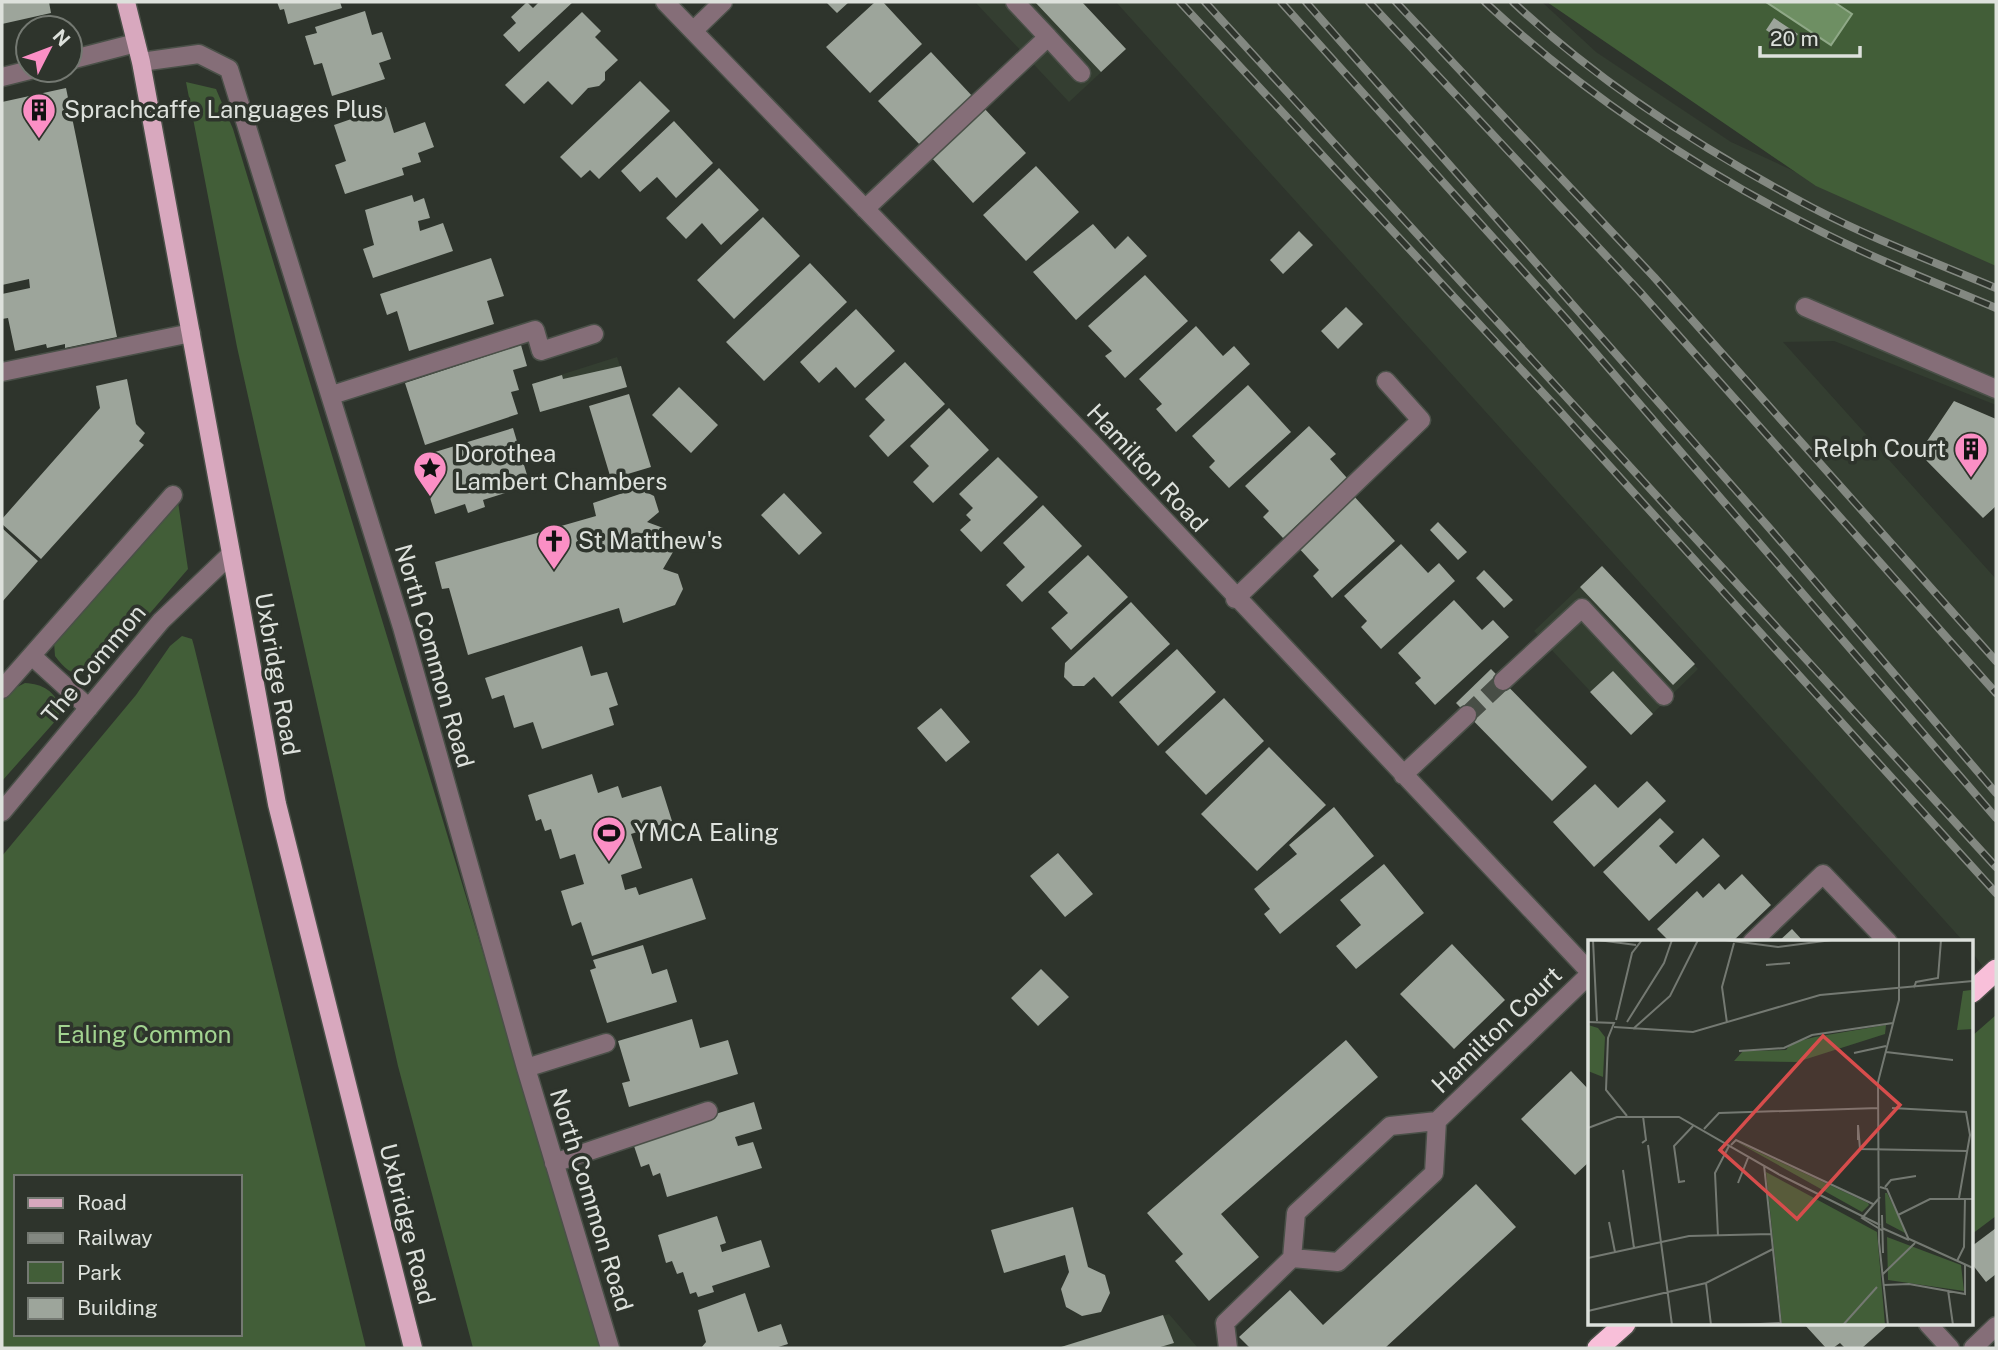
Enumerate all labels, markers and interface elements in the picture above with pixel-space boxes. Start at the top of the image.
north arrow [14,14,84,84]
scale bar [1760,14,1860,58]
text: N [48,25,75,51]
text: 20 m [1770,26,1819,51]
building icon: Sprachcaffe Languages Plus [20,91,58,140]
place label: Sprachcaffe Languages Plus [64,95,383,123]
street label: Hamilton Road [1082,398,1214,537]
building icon: Relph Court [1952,430,1990,479]
place label: Relph Court [1813,434,1946,462]
place label: Dorothea Lambert Chambers [454,439,667,495]
place icon: Dorothea Lambert Chambers [411,449,449,498]
church icon: St Matthew's [535,522,573,571]
place label: St Matthew's [578,526,723,554]
street label: North Common Road [390,541,480,771]
street label: Uxbridge Road [250,590,306,757]
street label: The Common [35,598,151,728]
sports icon: YMCA Ealing [590,814,628,863]
place label: YMCA Ealing [634,818,779,846]
inset map [1588,940,1974,1326]
street label: Hamilton Court [1426,960,1567,1098]
park label: Ealing Common [57,1020,231,1048]
street label: North Common Road [545,1085,639,1314]
street label: Uxbridge Road [374,1140,442,1307]
legend [14,1175,242,1336]
text: Road [77,1190,127,1215]
text: Railway [77,1225,153,1250]
text: Park [77,1260,122,1285]
text: Building [77,1295,158,1320]

